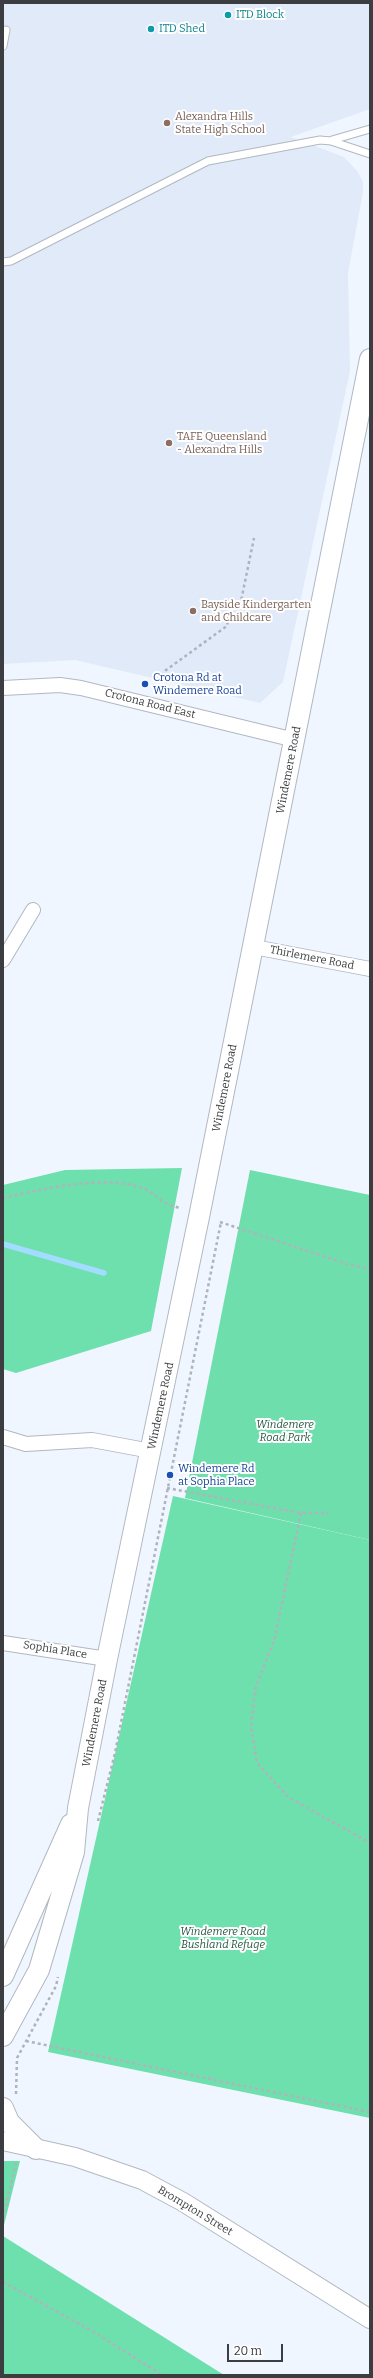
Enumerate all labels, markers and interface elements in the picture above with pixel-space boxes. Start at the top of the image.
place label: ITD Block [236,8,284,22]
marker: ITD Block [223,10,233,20]
place label: ITD Shed [159,22,205,36]
marker: ITD Shed [146,24,156,34]
place label: Alexandra Hills State High School [175,110,265,136]
marker: Alexandra Hills State High School [162,118,172,128]
place label: TAFE Queensland - Alexandra Hills [177,430,267,456]
marker: TAFE Queensland - Alexandra Hills [164,438,174,448]
place label: Bayside Kindergarten and Childcare [201,598,311,624]
marker: Bayside Kindergarten and Childcare [188,606,198,616]
place label: Crotona Rd at Windemere Road [153,671,242,697]
marker: Crotona Rd at Windemere Road [140,679,150,689]
street label: Crotona Road East [103,686,197,722]
street label: Windemere Road [274,725,304,815]
street label: Thirlemere Road [269,943,355,973]
street label: Windemere Road [210,1043,240,1133]
street label: Windemere Road [145,1361,177,1451]
park label: Windemere Road Park [256,1418,314,1444]
place label: Windemere Rd at Sophia Place [178,1462,255,1488]
marker: Windemere Rd at Sophia Place [165,1470,175,1480]
street label: Sophia Place [22,1638,88,1662]
street label: Windemere Road [80,1678,110,1768]
park label: Windemere Road Bushland Refuge [180,1925,266,1951]
street label: Brompton Street [155,2183,235,2239]
scale bar [229,2336,285,2362]
text: 20 m [234,2344,262,2358]

